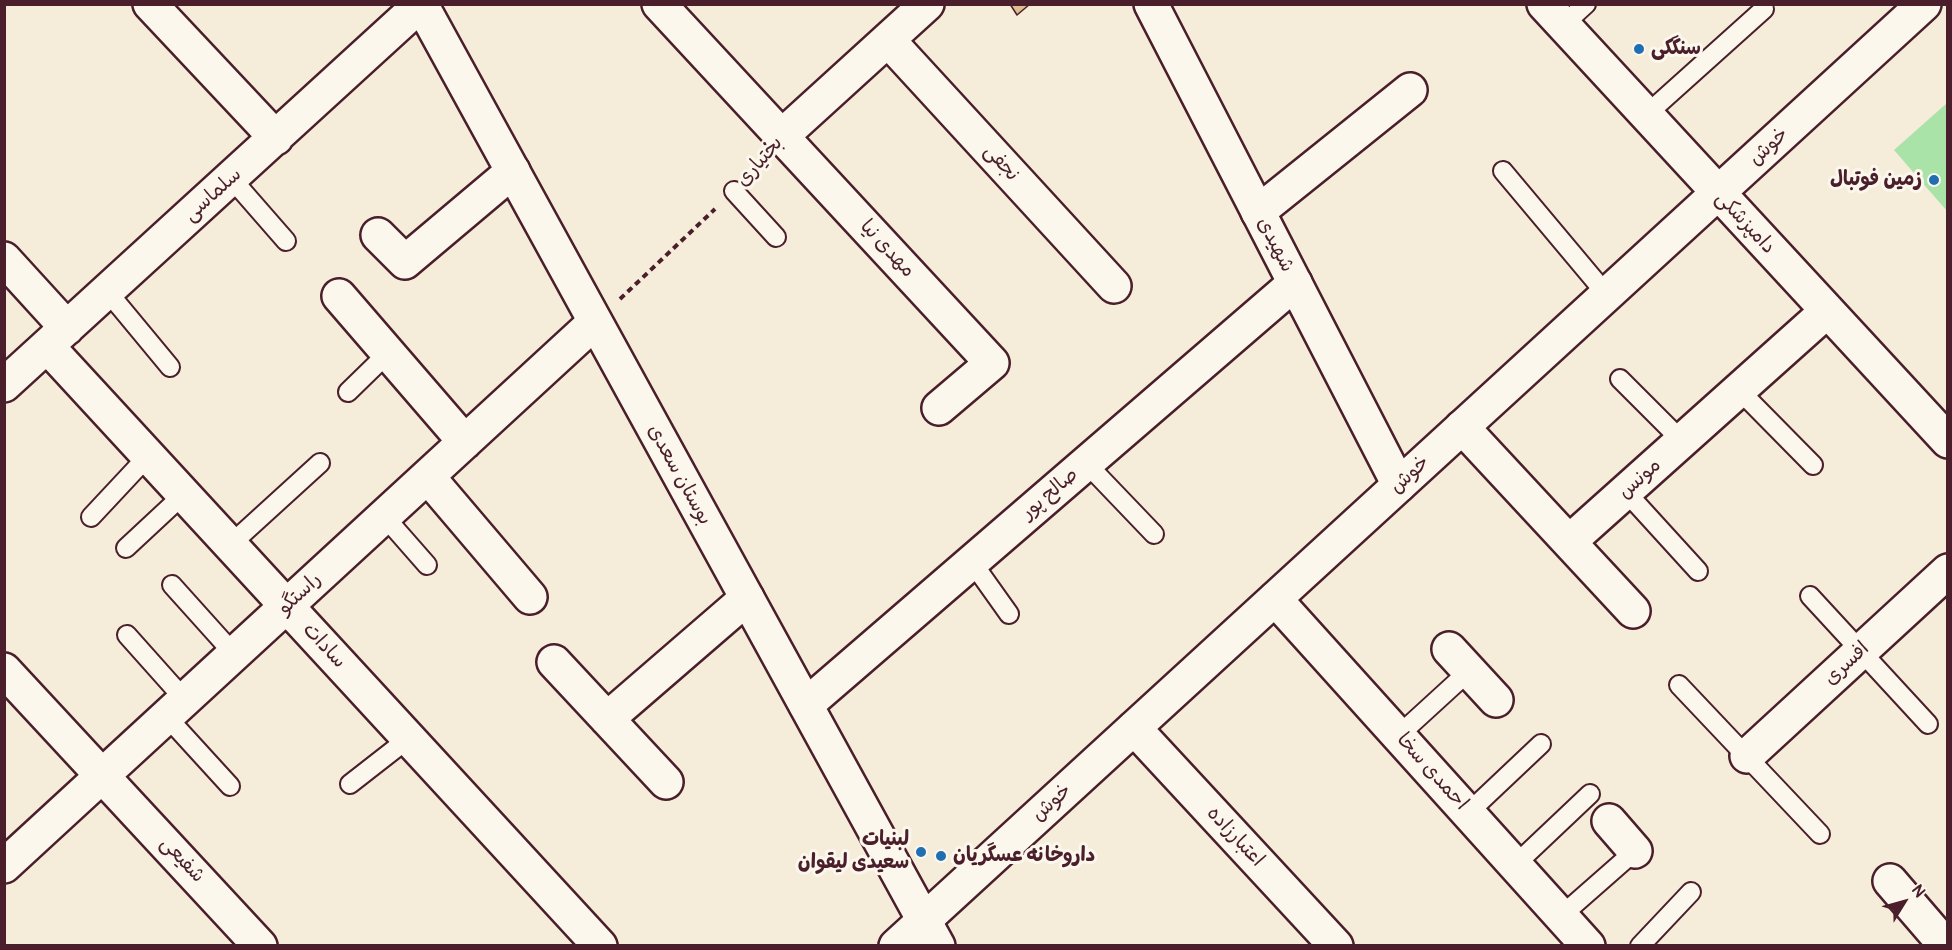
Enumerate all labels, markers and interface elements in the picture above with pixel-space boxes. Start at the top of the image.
place label: سنگکی [1651,37,1701,61]
marker: سنگکی [1632,42,1646,56]
street label: خوش [1744,123,1794,171]
street label: بختیاری [732,132,788,192]
street label: نجفی [978,140,1024,186]
street label: سلماسی [179,163,247,227]
place label: زمین فوتبال [1830,168,1922,192]
marker: زمین فوتبال [1927,173,1941,187]
street label: دامپزشکی [1710,187,1780,259]
street label: شهیدی [1251,214,1299,276]
street label: مهدی نیا [854,215,920,283]
street label: بوستان سعدی [642,421,716,529]
street label: خوش [1385,451,1435,499]
street label: مونس [1614,454,1666,504]
street label: صالح پور [1017,463,1083,525]
street label: راستگو [273,568,327,620]
street label: سادات [297,618,351,674]
street label: افسری [1819,637,1875,691]
street label: احمدی سخا [1391,728,1473,816]
street label: خوش [1027,779,1077,827]
street label: اعتبارزاده [1201,802,1269,872]
place label: لبنیات سعیدی لیقوان [798,828,909,875]
street label: شفیعی [155,832,209,888]
place label: داروخانه عسگریان [953,844,1095,868]
marker: لبنیات سعیدی لیقوان [914,845,928,859]
marker: داروخانه عسگریان [934,849,948,863]
north arrow [1874,872,1934,932]
text: N [1907,881,1930,902]

